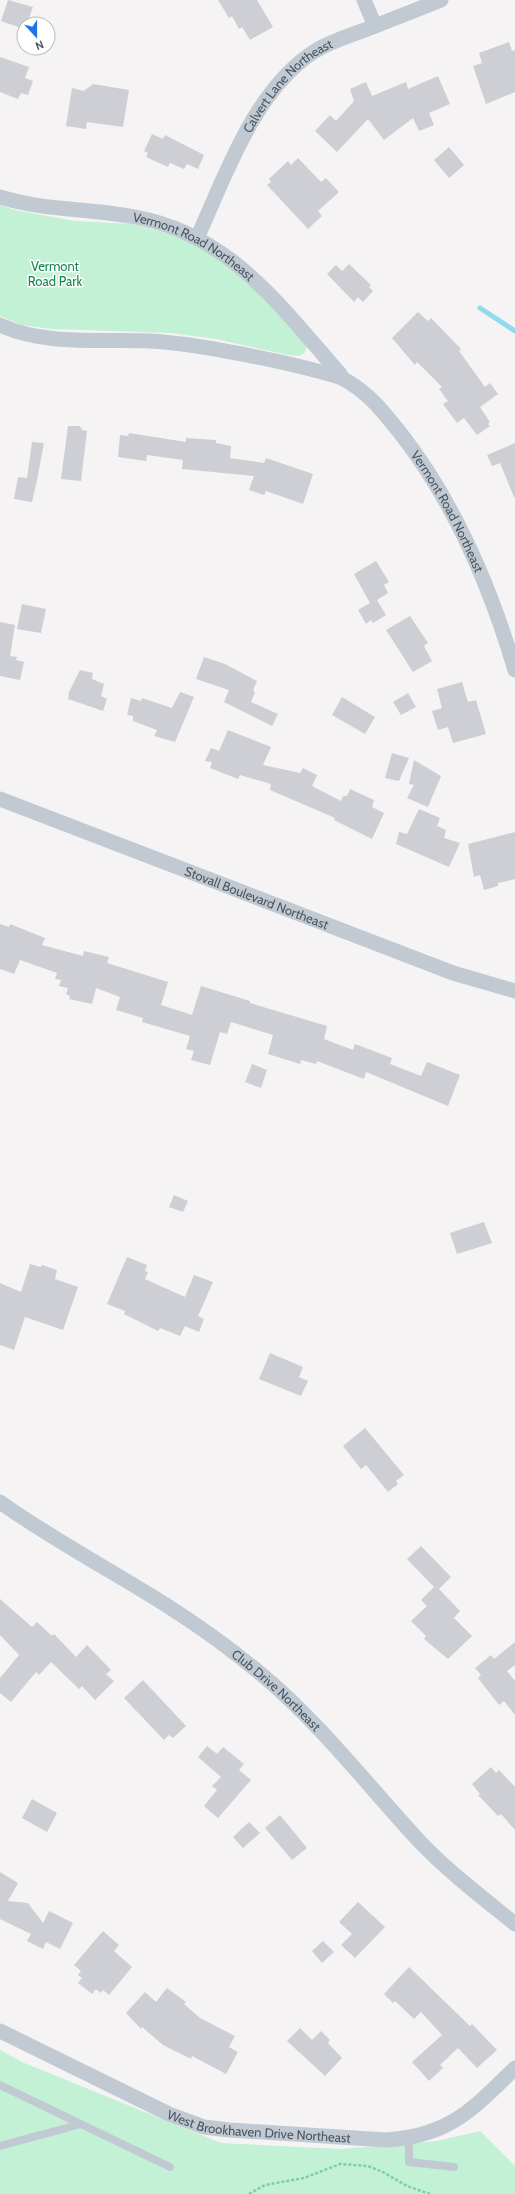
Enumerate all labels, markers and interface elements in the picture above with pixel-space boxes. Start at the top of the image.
north arrow [16,16,56,56]
street label: Calvert Lane Northeast [239,35,335,136]
text: N [33,37,46,53]
street label: Vermont Road Northeast [132,209,259,285]
park label: Vermont Road Park [28,258,82,289]
street label: Vermont Road Northeast [408,447,488,575]
street label: Stovall Boulevard Northeast [182,863,332,933]
street label: Club Drive Northeast [229,1646,325,1735]
street label: West Brookhaven Drive Northeast [165,2106,352,2146]

